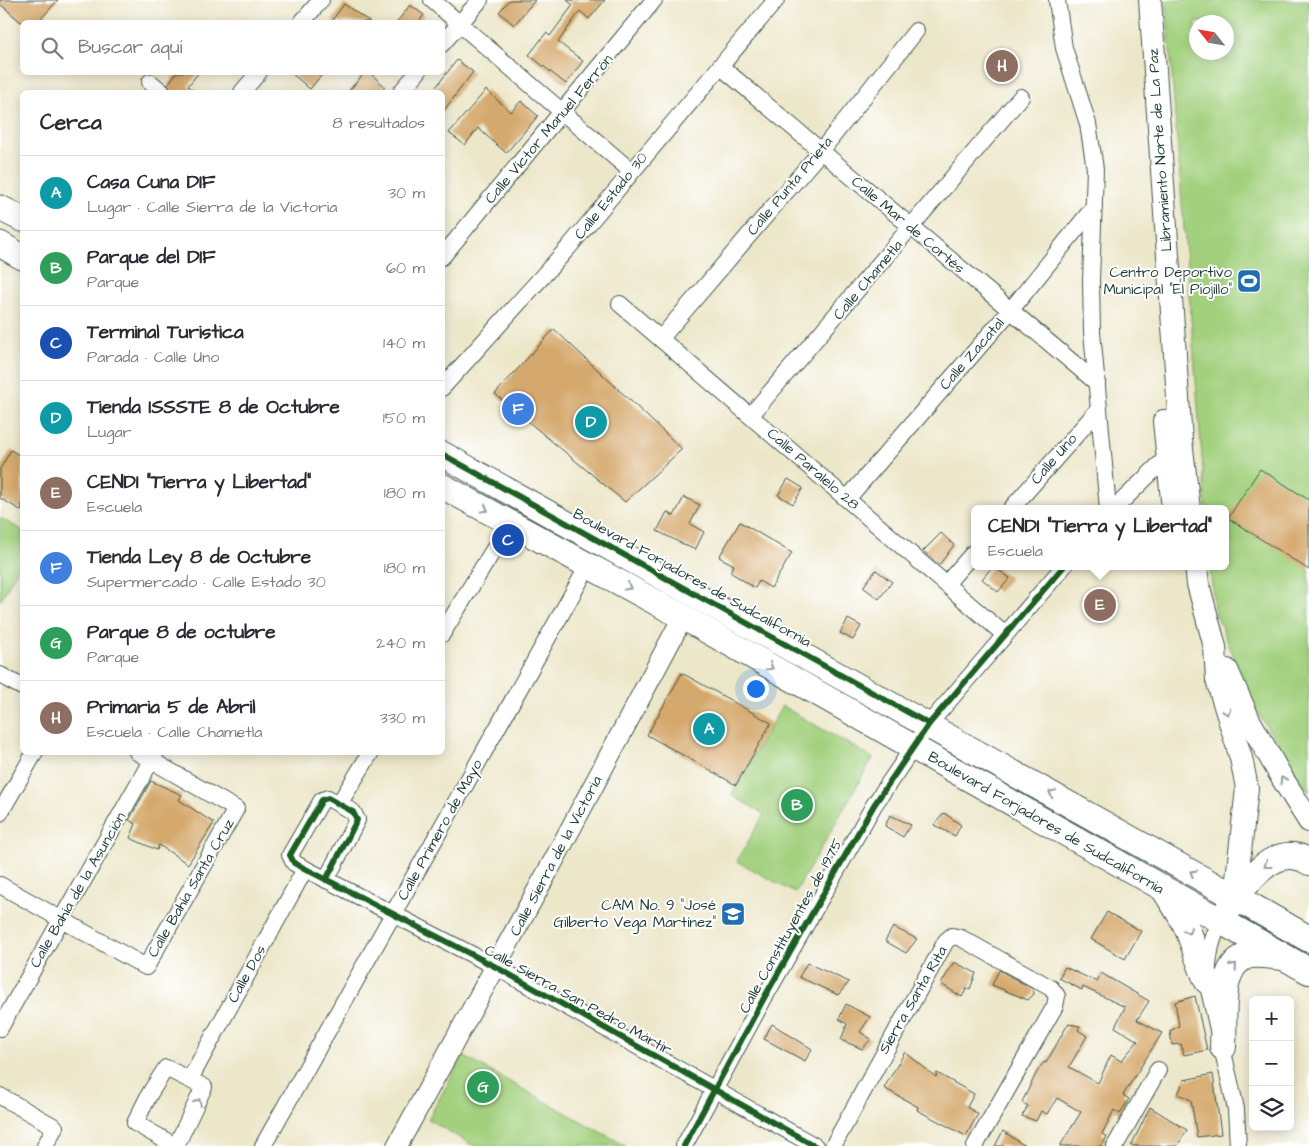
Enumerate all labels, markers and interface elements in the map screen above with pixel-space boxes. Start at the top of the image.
north arrow [1189,15,1234,60]
search box [20,20,445,75]
icon: search [38,34,66,62]
text: Buscar aquí [78,34,182,61]
pin: H [986,47,1018,85]
street label: Libramiento Norte de La Paz [1142,47,1178,252]
street label: Calle Víctor Manuel Ferrón [480,49,618,208]
text: Cerca [40,108,102,137]
text: 8 resultados [332,112,425,134]
street label: Calle Punta Prieta [742,132,838,240]
street label: Calle Estado 30 [569,148,653,244]
text: Casa Cuna DIF [87,169,215,196]
street label: Calle Mar de Cortés [847,171,970,279]
text: A [51,182,61,204]
text: 30 m [388,182,425,204]
text: Lugar · Calle Sierra de la Victoria [87,196,337,218]
street label: Calle Chametla [828,235,908,325]
text: Parque del DIF [87,244,216,271]
text: B [50,257,62,279]
text: 60 m [386,257,425,279]
place label: Centro Deportivo Municipal "El Piojillo" [1103,262,1233,300]
sports icon: Centro Deportivo Municipal "El Piojillo" [1236,268,1262,294]
text: Parque [87,271,139,293]
street label: Calle Zacatal [935,313,1009,395]
text: Terminal Turistica [87,319,244,346]
text: C [50,332,62,354]
text: 140 m [383,332,425,354]
text: Parada · Calle Uno [87,346,219,368]
pin: F [502,390,534,428]
text: Tienda ISSSTE 8 de Octubre [87,394,340,421]
pin: D [575,403,607,441]
text: D [51,407,61,429]
text: 150 m [383,407,425,429]
text: Lugar [87,421,131,443]
street label: Calle Paralelo 28 [762,423,864,515]
street label: Calle Uno [1026,428,1082,489]
text: CENDI "Tierra y Libertad" [87,469,311,496]
text: E [51,482,61,504]
text: 180 m [384,482,425,504]
text: Escuela [87,496,142,518]
one-way arrow [480,503,489,513]
street label: Boulevard Forjadores de Sudcalifornia [569,503,815,653]
popup [971,505,1229,570]
text: CENDI "Tierra y Libertad" [988,513,1212,540]
pin: C [492,521,524,559]
text: Escuela [988,540,1043,562]
text: Tienda Ley 8 de Octubre [87,544,311,571]
text: F [50,557,62,579]
text: 180 m [384,557,425,579]
text: Supermercado · Calle Estado 30 [87,571,326,593]
one-way arrow [623,581,632,591]
pin: E [1084,586,1116,624]
text: Parque 8 de octubre [87,619,276,646]
text: G [50,632,62,654]
text: 240 m [376,632,425,654]
text: Parque [87,646,139,668]
one-way arrow [764,660,773,670]
your location [743,676,769,702]
text: Primaria 5 de Abril [87,694,255,721]
text: H [51,707,61,729]
text: 330 m [380,707,425,729]
one-way arrow [1222,707,1232,716]
pin: A [693,710,725,748]
text: Escuela · Calle Chametla [87,721,262,743]
street label: Boulevard Forjadores de Sudcalifornia [924,747,1168,900]
street label: Calle Primero de Mayo [392,755,489,905]
street label: Calle Sierra de la Victoria [505,772,607,940]
one-way arrow [1279,776,1289,785]
pin: B [781,786,813,824]
one-way arrow [1048,789,1057,799]
street label: Calle Bahía de la Asunción [25,808,131,972]
street label: Calle Bahía Santa Cruz [143,814,240,961]
street label: Calle Constituyentes de 1975 [734,834,849,1018]
one-way arrow [1264,859,1273,868]
one-way arrow [1189,869,1198,879]
place label: CAM No. 9 "José Gilberto Vega Martínez" [554,895,716,934]
school or university icon: CAM No. 9 "José Gilberto Vega Martínez" [720,901,746,927]
one-way arrow [1181,926,1192,935]
street label: Calle Sierra San Pedro Mártir [481,940,675,1060]
street label: Calle Dos [223,941,272,1007]
street label: Sierra Santa Rita [874,942,953,1058]
one-way arrow [1228,963,1237,972]
map controls [1249,996,1294,1131]
button: + [1249,996,1294,1041]
button: − [1249,1041,1294,1086]
pin: G [467,1068,499,1106]
button: layers [1249,1086,1294,1131]
one-way arrow [192,1099,202,1108]

